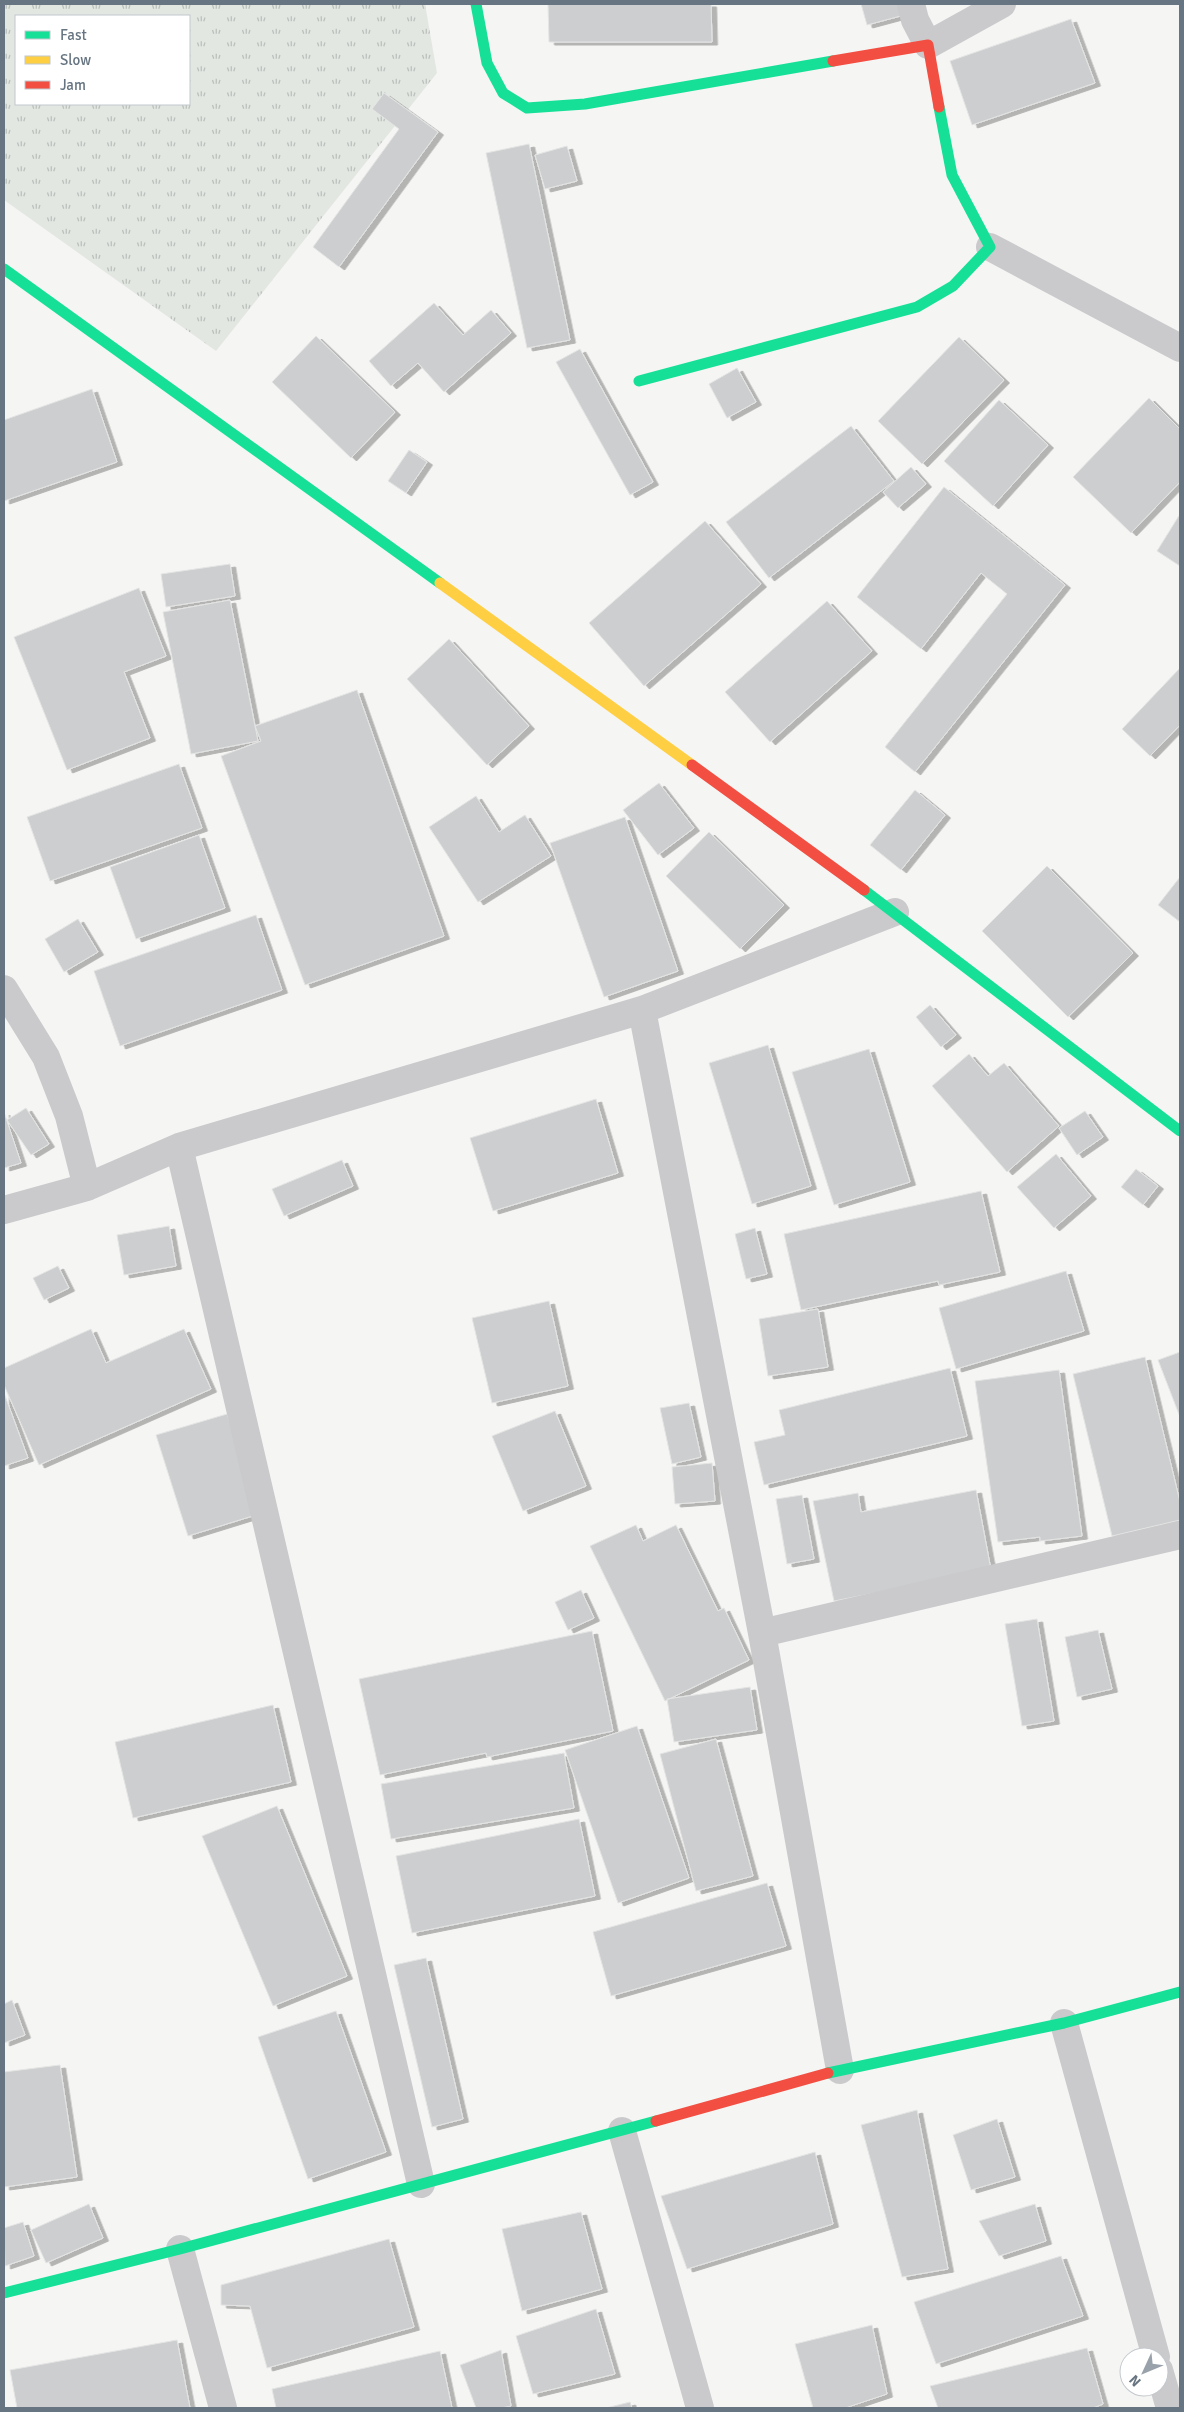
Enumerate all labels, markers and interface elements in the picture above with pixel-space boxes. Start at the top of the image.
legend [15,15,190,105]
text: Fast [60,26,87,44]
text: Slow [60,51,91,69]
text: Jam [60,76,86,94]
north arrow [1119,2347,1169,2397]
text: N [1126,2371,1145,2390]

